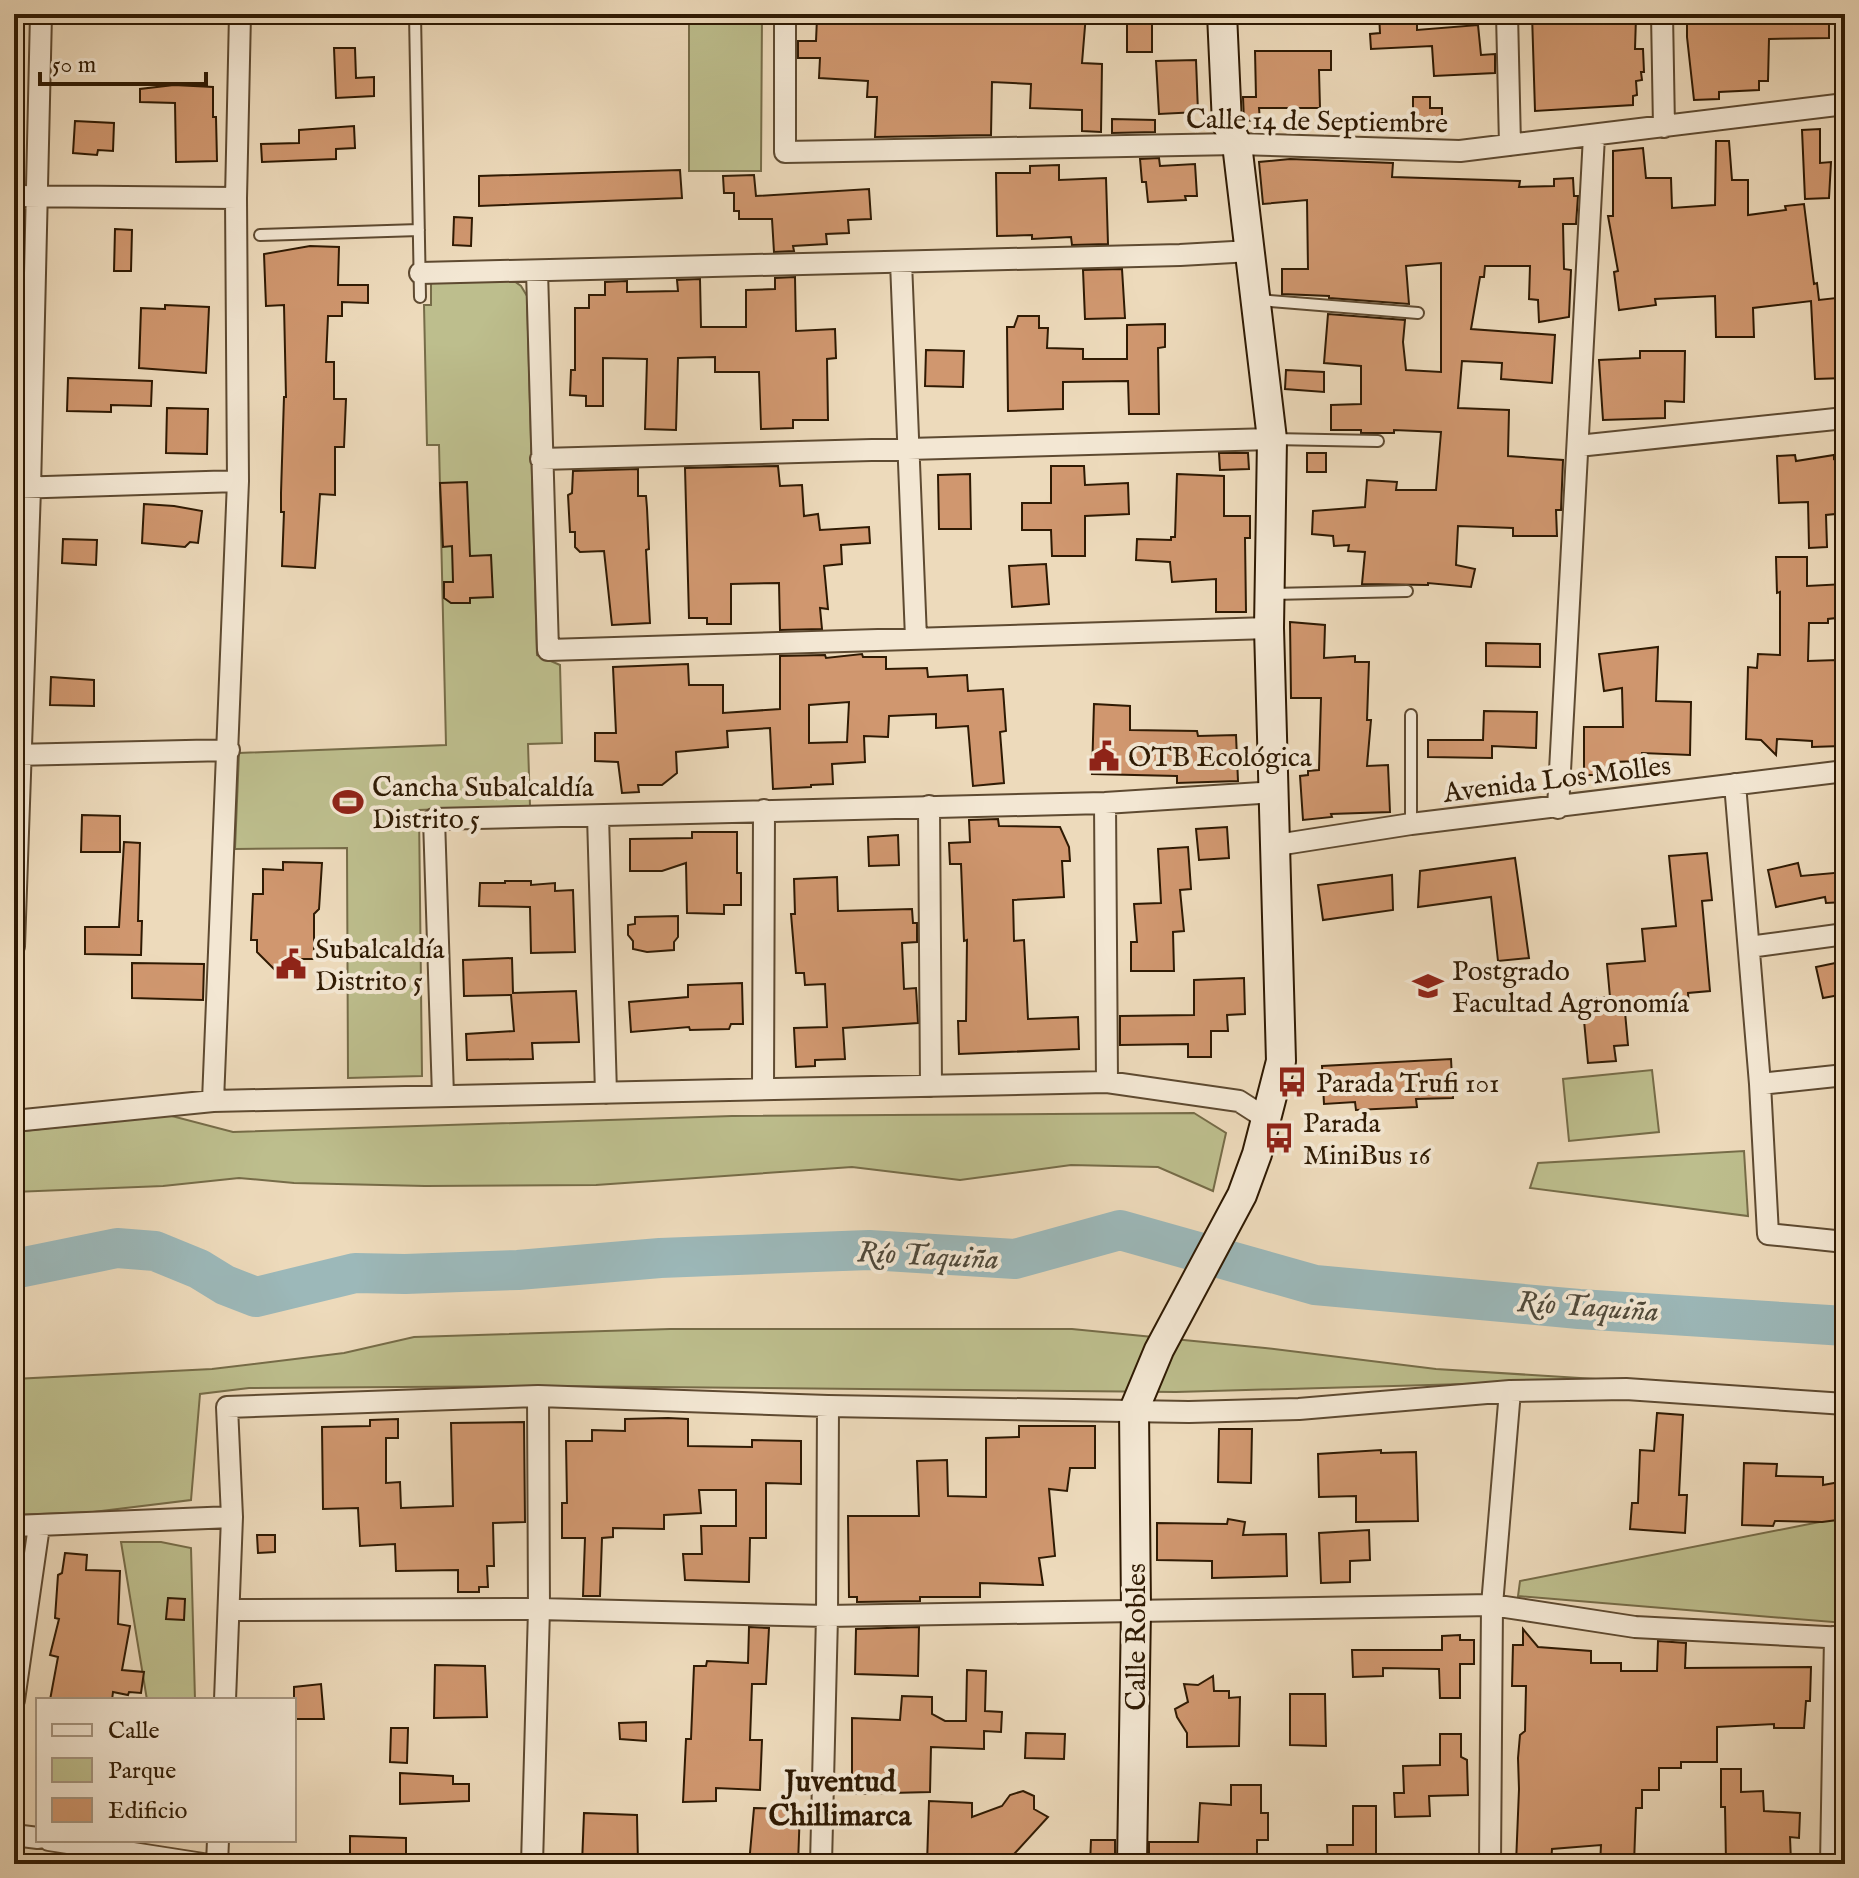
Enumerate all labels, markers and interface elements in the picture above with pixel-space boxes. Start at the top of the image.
scale bar [40,36,206,86]
text: 50 m [52,50,96,81]
street label: Calle 14 de Septiembre [1186,103,1448,142]
public building icon: OTB Ecológica [1087,739,1121,773]
place label: OTB Ecológica [1128,741,1313,776]
street label: Avenida Los Molles [1441,749,1673,812]
place label: Cancha Subalcaldía Distrito 5 [372,771,595,838]
sports icon: Cancha Subalcaldía Distrito 5 [331,785,365,819]
place label: Subalcaldía Distrito 5 [315,933,446,1000]
public building icon: Subalcaldía Distrito 5 [274,947,308,981]
place label: Postgrado Facultad Agronomía [1452,955,1690,1022]
school or university icon: Postgrado Facultad Agronomía [1411,969,1445,1003]
bus stop icon: Parada Trufi 101 [1275,1065,1309,1099]
place label: Parada Trufi 101 [1316,1067,1499,1102]
place label: Parada MiniBus 16 [1303,1107,1432,1174]
bus stop icon: Parada MiniBus 16 [1262,1121,1296,1155]
water label: Río Taquiña [856,1234,1000,1280]
water label: Río Taquiña [1516,1284,1660,1332]
street label: Calle Robles [1120,1563,1155,1711]
legend [36,1698,296,1842]
text: Calle [108,1716,160,1747]
text: Parque [108,1756,176,1787]
district label: Juventud Chillimarca [769,1764,912,1836]
text: Edificio [108,1796,187,1827]

